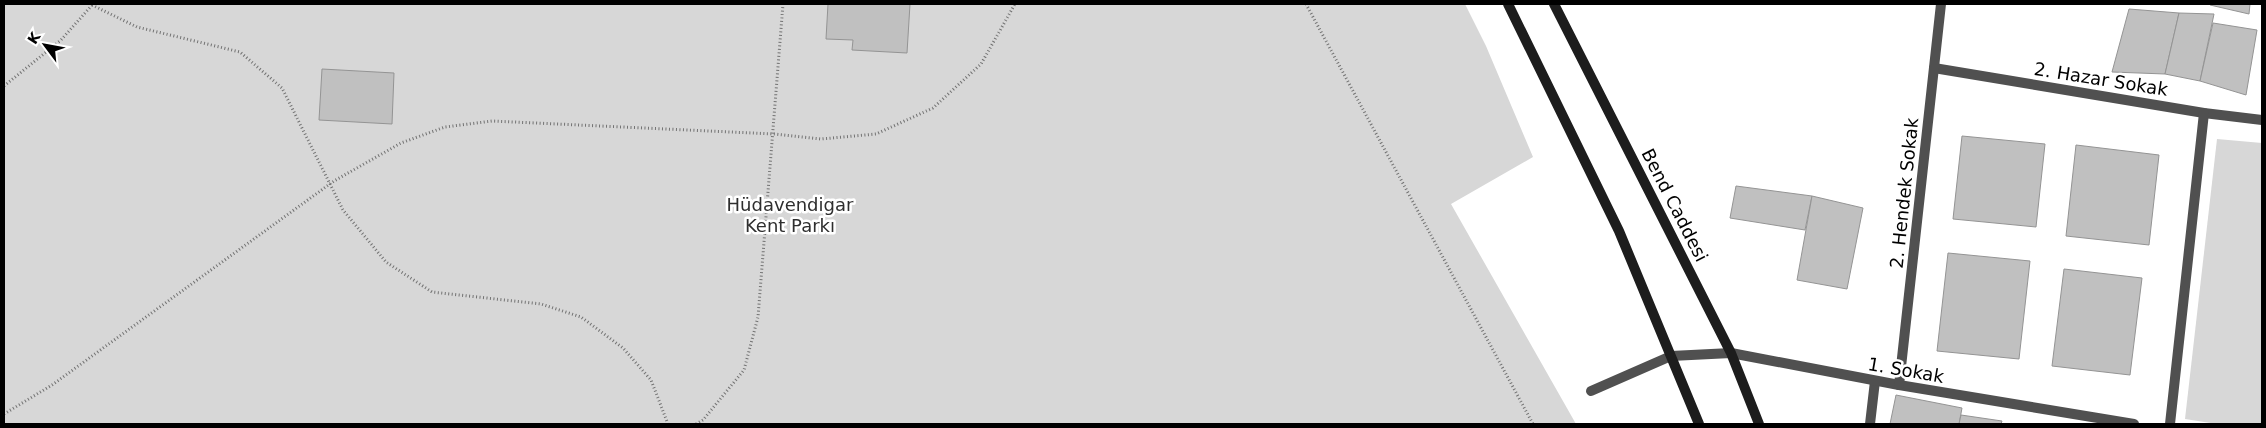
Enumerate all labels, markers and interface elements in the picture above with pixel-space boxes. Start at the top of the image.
north arrow [20,20,70,70]
text: K [24,28,44,47]
street label: 2. Hazar Sokak [2033,58,2170,100]
street label: 2. Hendek Sokak [1886,116,1922,269]
street label: Bend Caddesi [1638,145,1712,265]
park label: Hüdavendigar Kent Parkı [727,194,854,236]
street label: 1. Sokak [1866,353,1946,387]

